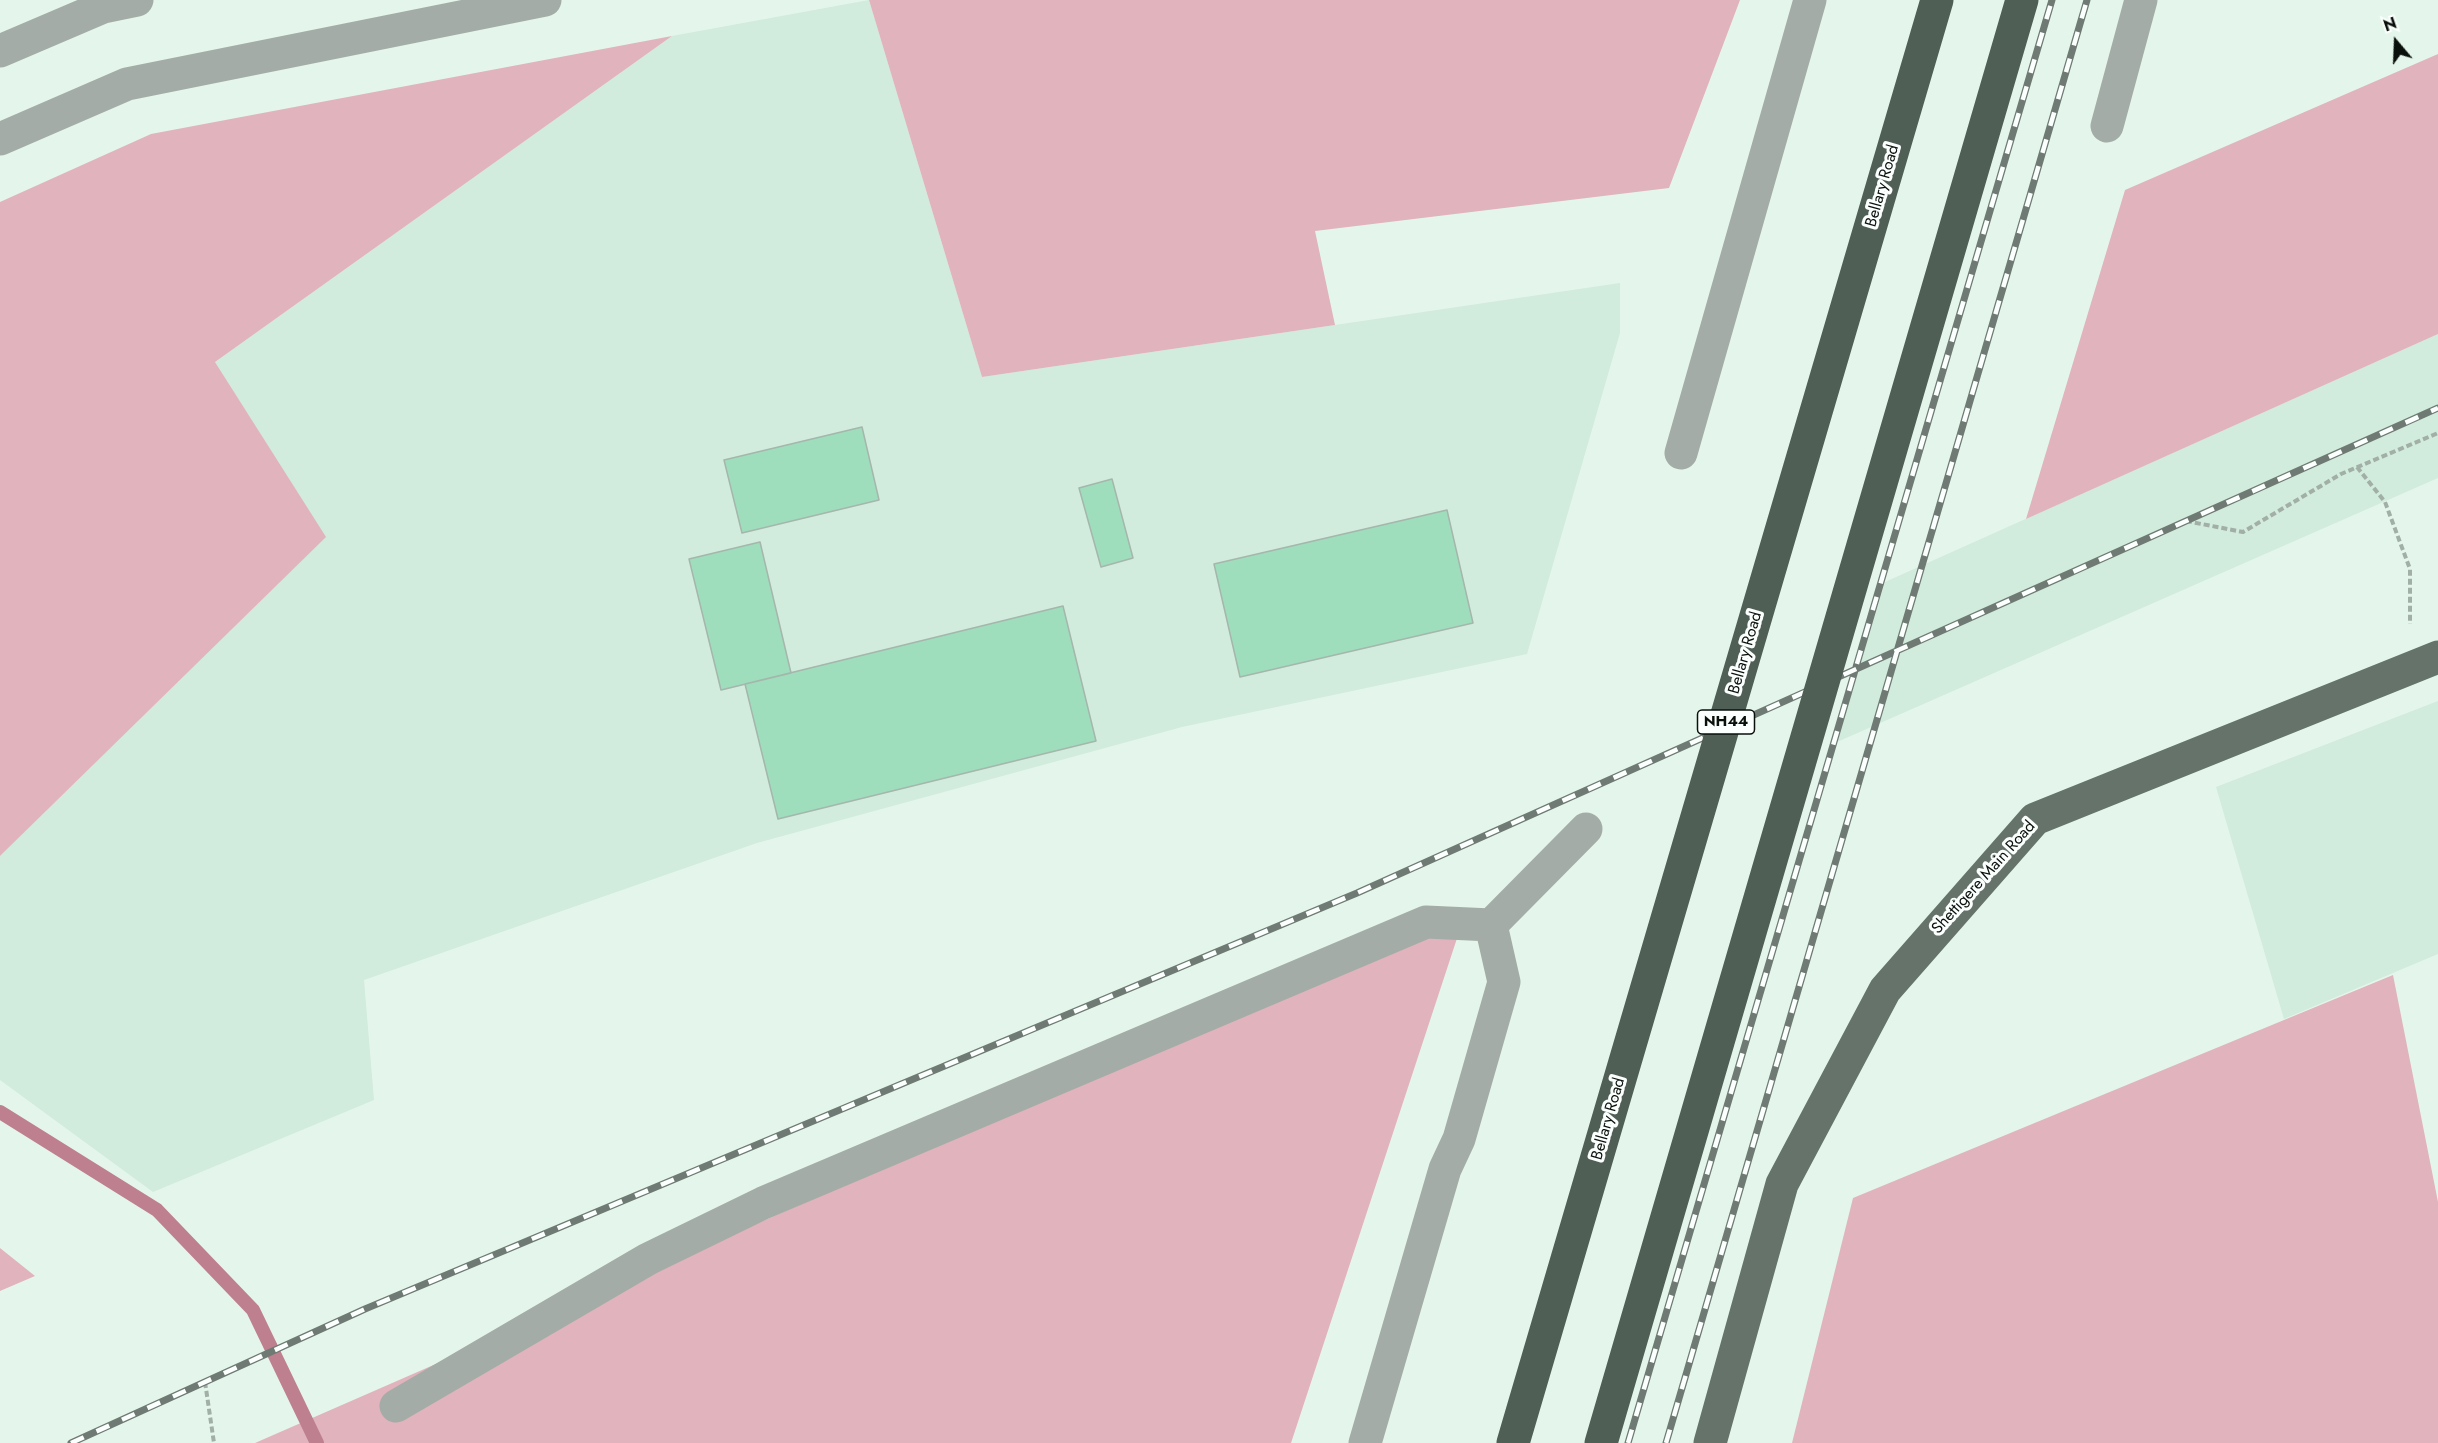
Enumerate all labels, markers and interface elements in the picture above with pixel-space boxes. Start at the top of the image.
north arrow [2366,12,2426,72]
text: N [2380,12,2400,37]
street label: Bellary Road [1862,143,1904,229]
street label: Bellary Road [1725,610,1767,696]
road number: NH44 [1698,710,1754,734]
street label: Shettigere Main Road [1928,818,2040,938]
street label: Bellary Road [1588,1076,1630,1162]

